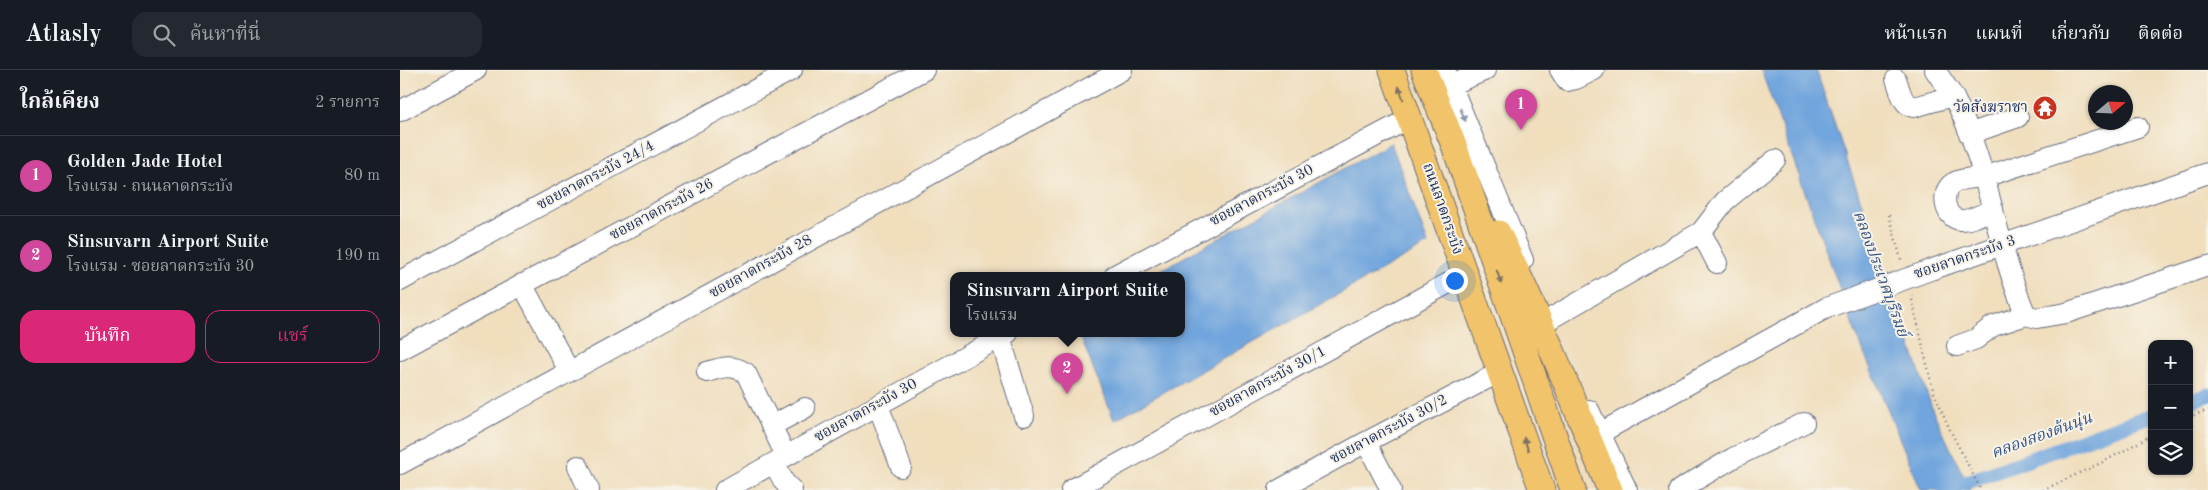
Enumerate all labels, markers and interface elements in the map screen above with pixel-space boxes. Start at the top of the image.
search box [132,12,482,57]
icon: search [150,21,178,49]
text: Atlasly [25,23,102,47]
text: หน้าแรก [1884,25,1947,43]
text: แผนที่ [1975,25,2023,43]
text: เกี่ยวกับ [2051,25,2110,43]
text: ติดต่อ [2138,25,2183,43]
text: ค้นหาที่นี่ [190,26,260,45]
one-way arrow [1397,85,1405,100]
north arrow [2088,85,2133,130]
pin: 1 [1505,89,1537,130]
text: ใกล้เคียง [20,92,100,113]
text: 2 รายการ [315,95,380,111]
temple icon: วัดสังฆราชา [2032,95,2058,121]
place label: วัดสังฆราชา [1953,99,2028,116]
one-way arrow [1459,108,1467,123]
street label: ซอยลาดกระบัง 24/4 [534,137,657,213]
text: Golden Jade Hotel [67,153,223,172]
street label: ซอยลาดกระบัง 30 [1207,161,1316,230]
street label: ถนนลาดกระบัง [1419,161,1467,257]
text: 1 [31,168,41,184]
text: 80 m [344,168,380,184]
street label: ซอยลาดกระบัง 26 [607,175,716,244]
text: โรงแรม · ถนนลาดกระบัง [67,179,233,195]
water label: คลองประเวศบุรีรมย์ [1849,208,1914,342]
street label: ซอยลาดกระบัง 28 [706,231,815,301]
street label: ซอยลาดกระบัง 3 [1912,232,2018,282]
text: Sinsuvarn Airport Suite [67,233,269,252]
text: 2 [31,248,41,264]
text: 190 m [335,248,380,264]
text: โรงแรม · ซอยลาดกระบัง 30 [67,259,254,275]
your location [1442,268,1468,294]
one-way arrow [1496,270,1504,285]
popup [950,272,1185,337]
text: Sinsuvarn Airport Suite [967,282,1168,301]
text: โรงแรม [967,308,1017,324]
button: บันทึก [20,310,195,363]
button: แชร์ [205,310,380,363]
map controls [2148,340,2193,475]
button: + [2148,340,2193,385]
street label: ซอยลาดกระบัง 30/1 [1206,342,1329,420]
pin: 2 [1051,353,1083,394]
street label: ซอยลาดกระบัง 30 [811,375,920,445]
button: − [2148,385,2193,430]
street label: ซอยลาดกระบัง 30/2 [1327,391,1450,467]
water label: คลองสองต้นนุ่น [1989,408,2095,463]
button: layers [2148,430,2193,475]
one-way arrow [1522,436,1530,451]

